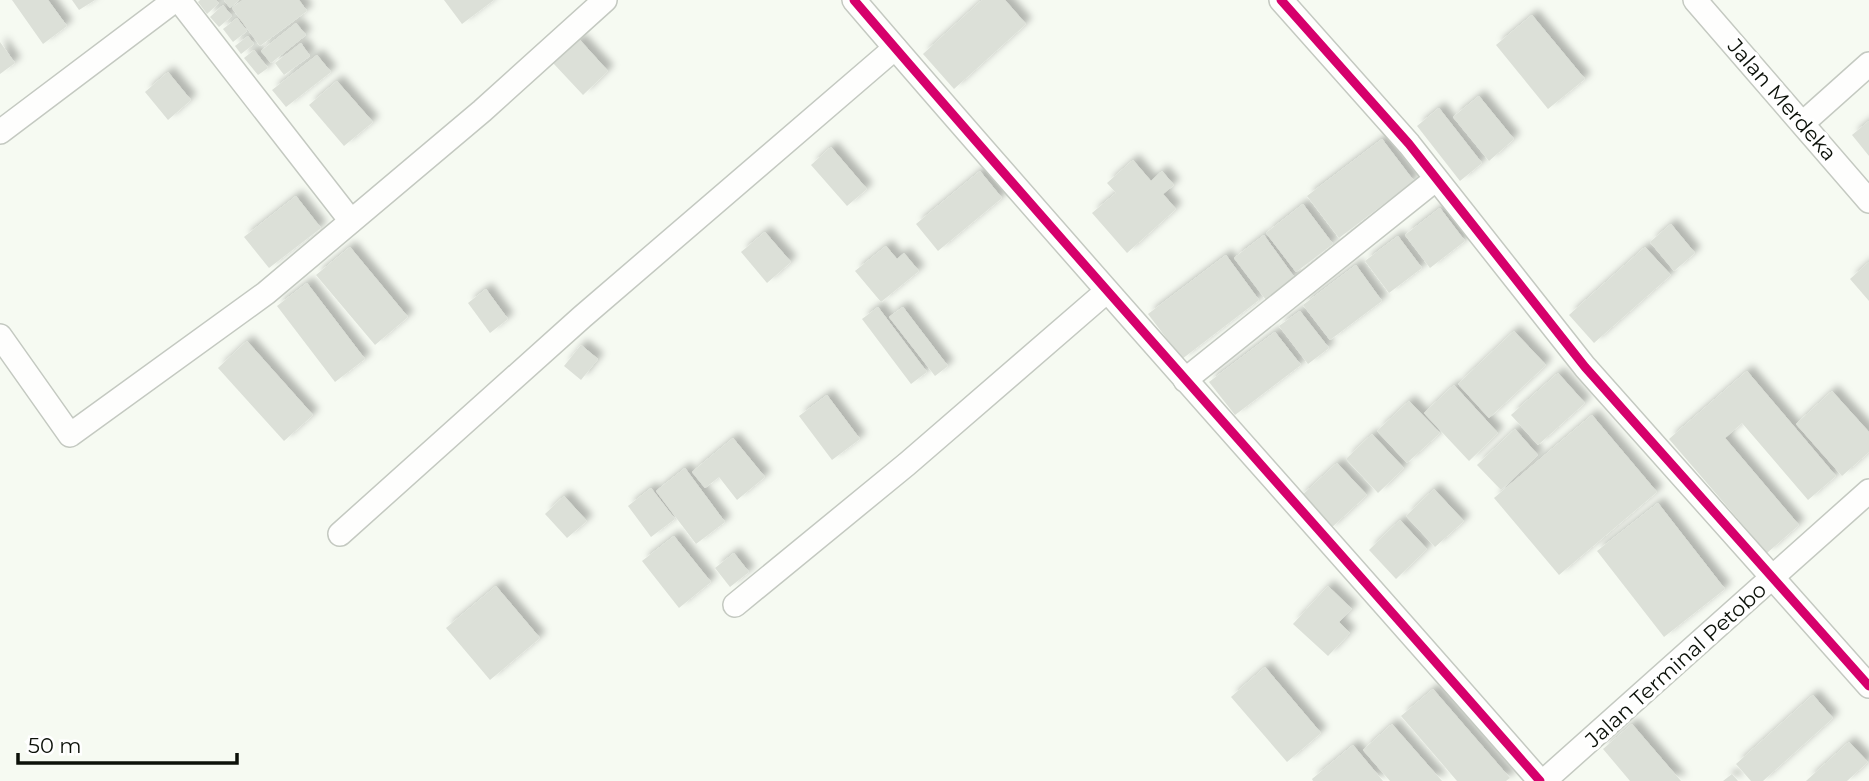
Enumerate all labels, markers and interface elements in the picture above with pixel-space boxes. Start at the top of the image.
street label: Jalan Merdeka [1722,33,1842,166]
street label: Jalan Terminal Petobo [1579,577,1771,753]
scale bar [18,722,236,766]
text: 50 m [28,733,82,758]

